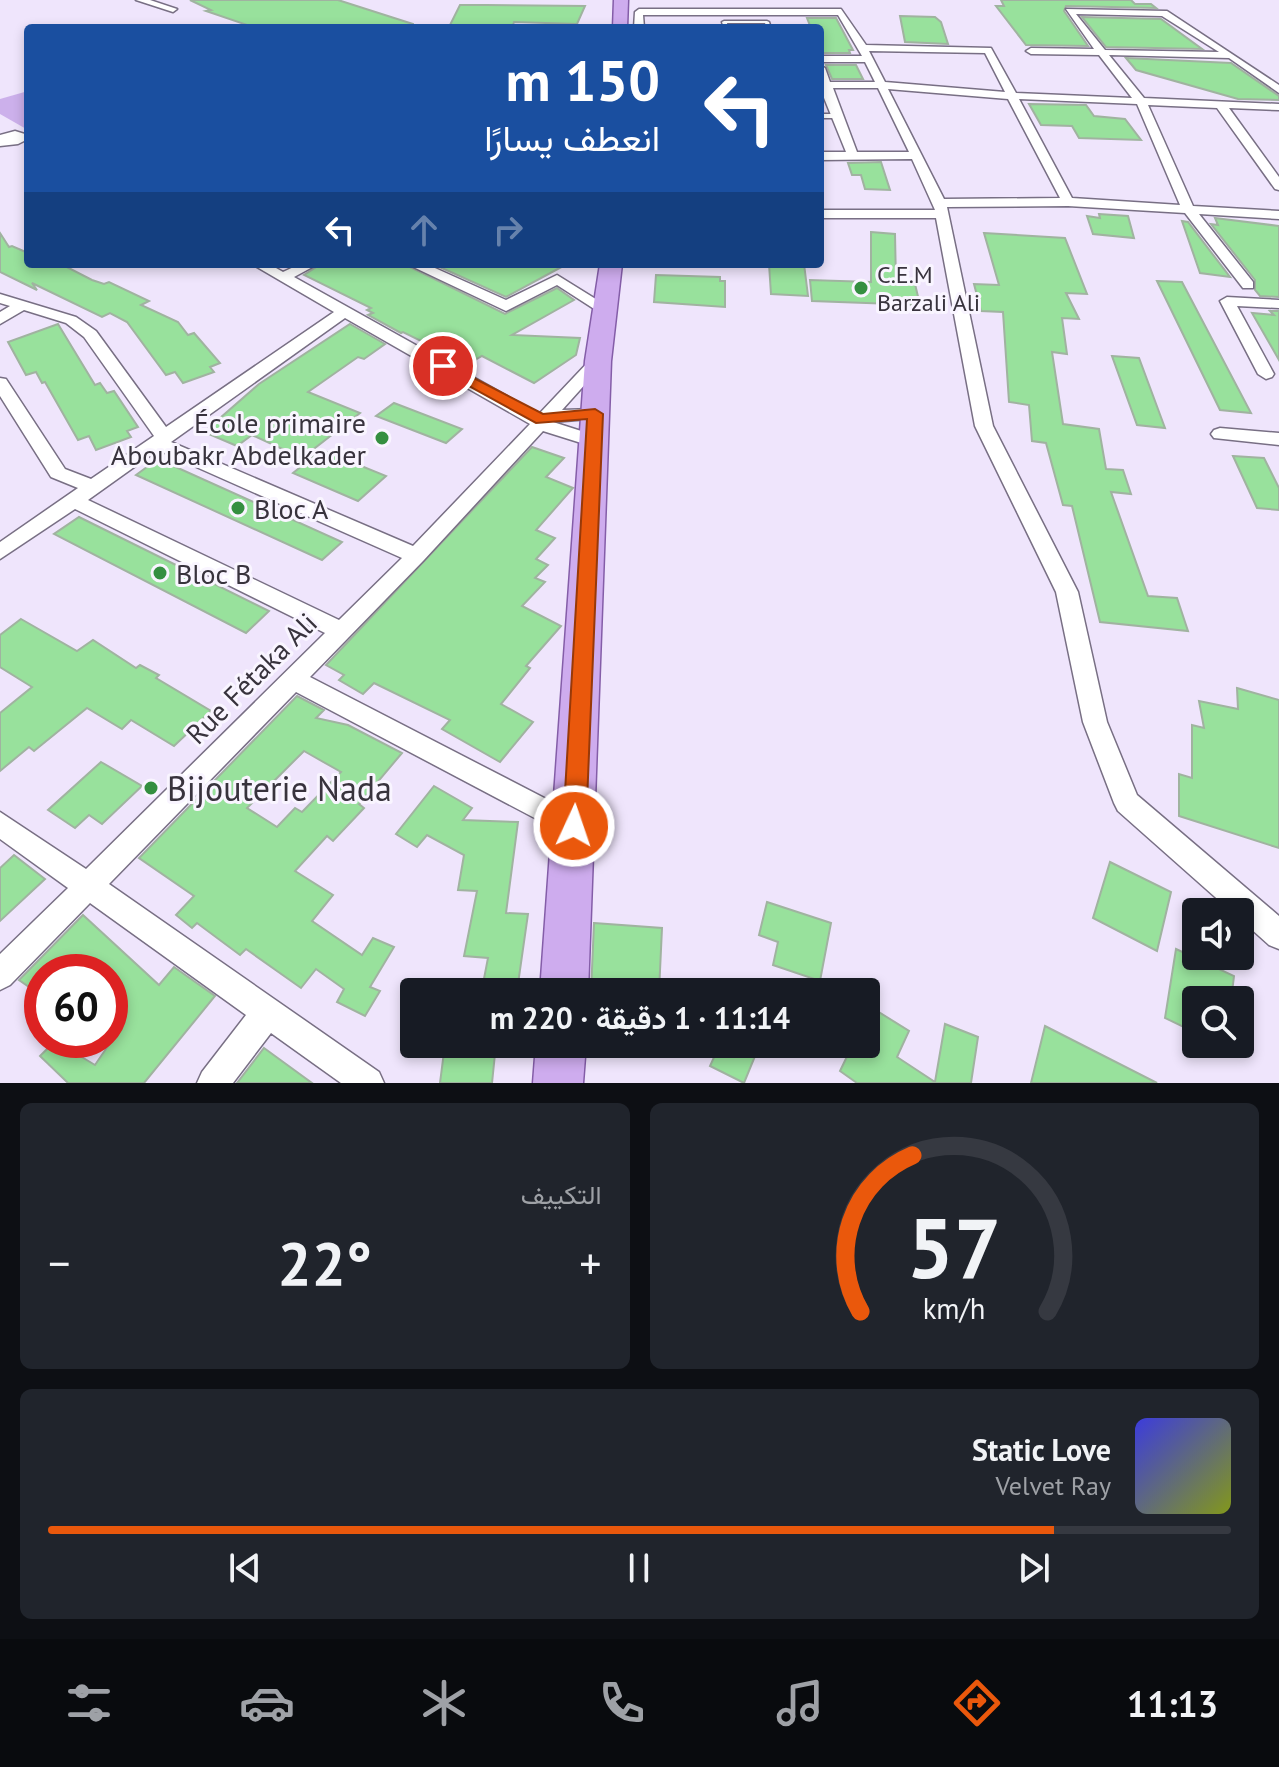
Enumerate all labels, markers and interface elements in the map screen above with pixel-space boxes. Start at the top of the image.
text: 150 m [505,44,660,116]
icon: left [688,56,792,160]
text: انعطف يسارًا [484,114,660,161]
icon: left [318,208,362,252]
icon: ahead [402,208,446,252]
icon: right [486,208,530,252]
place label: C.E.M Barzali Ali [877,259,980,318]
marker: C.E.M Barzali Ali [852,279,870,297]
pin [409,332,477,400]
icon: arrive [421,344,465,388]
place label: École primaire Aboubakr Abdelkader [111,404,366,473]
marker: École primaire Aboubakr Abdelkader [373,429,391,447]
place label: Bloc A [254,490,329,527]
marker: Bloc A [229,499,247,517]
place label: Bloc B [176,555,251,592]
marker: Bloc B [151,564,169,582]
street label: Rue Fétaka Ali [177,604,325,752]
place label: Bijouterie Nada [167,766,392,810]
marker: Bijouterie Nada [142,779,160,797]
position arrow [532,784,616,868]
map controls [1182,898,1254,1058]
button: sound [1182,898,1254,970]
speed limit sign: 60 [24,954,128,1058]
button: search [1182,986,1254,1058]
text: 11:14 · 1 دقيقة · 220 m [490,998,790,1037]
text: التكييف [521,1178,602,1211]
text: 57 [907,1193,1001,1301]
text: 22° [278,1224,372,1302]
text: − [48,1234,70,1291]
text: + [579,1234,601,1291]
text: km/h [923,1290,986,1327]
text: Static Love [972,1430,1111,1469]
text: Velvet Ray [996,1469,1111,1502]
icon: previous [223,1546,267,1590]
icon: pause [617,1546,661,1590]
icon: next [1012,1546,1056,1590]
icon: filters [61,1675,117,1731]
icon: car [239,1675,295,1731]
icon: climate [416,1675,472,1731]
icon: phone [594,1675,650,1731]
icon: music [772,1675,828,1731]
icon: directions [949,1675,1005,1731]
text: 11:13 [1127,1680,1218,1727]

